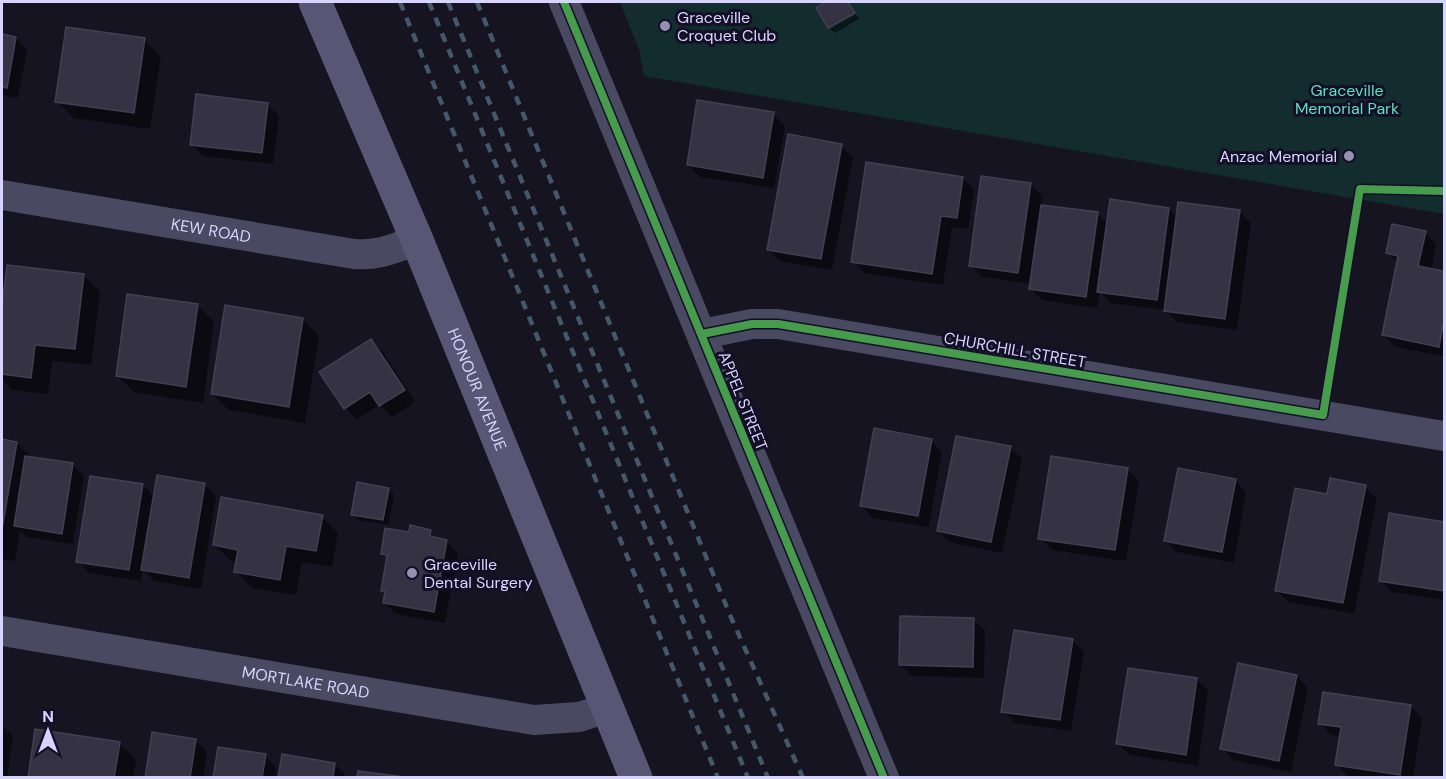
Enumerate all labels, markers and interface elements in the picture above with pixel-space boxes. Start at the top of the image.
place label: Graceville Croquet Club [677,7,776,46]
marker: Graceville Croquet Club [658,19,672,33]
park label: Graceville Memorial Park [1295,80,1399,119]
place label: Anzac Memorial [1219,146,1337,167]
marker: Anzac Memorial [1342,149,1356,163]
street label: KEW ROAD [169,213,253,247]
street label: HONOUR AVENUE [443,325,512,454]
street label: CHURCHILL STREET [942,327,1088,373]
street label: APPEL STREET [714,348,772,454]
place label: Graceville Dental Surgery [424,554,533,593]
marker: Graceville Dental Surgery [405,566,419,580]
street label: MORTLAKE ROAD [241,661,371,703]
north arrow [18,701,78,761]
text: N [42,706,54,727]

